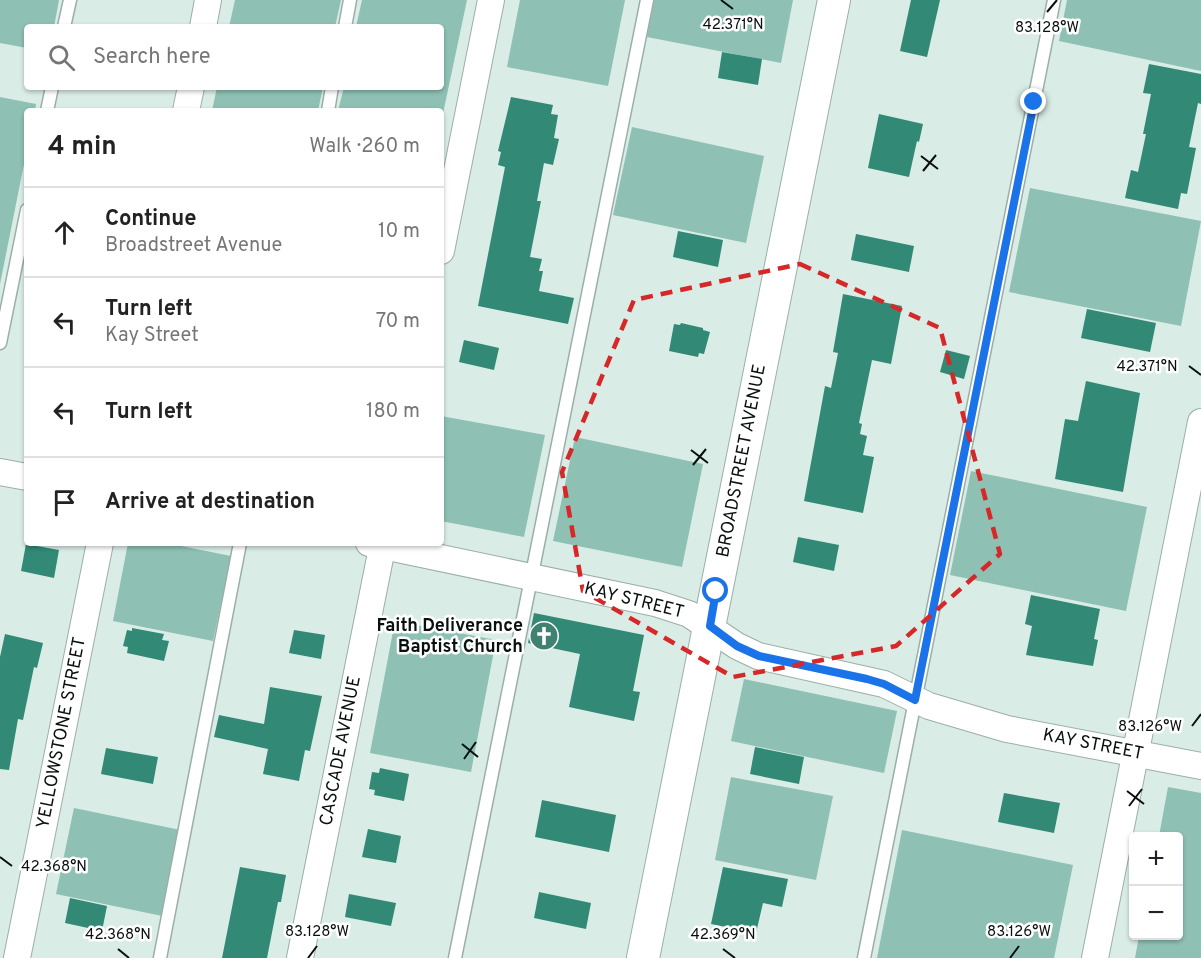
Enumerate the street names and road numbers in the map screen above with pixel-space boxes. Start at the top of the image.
street label: BROADSTREET AVENUE [712,362,772,560]
street label: KAY STREET [582,577,686,625]
street label: YELLOWSTONE STREET [32,635,92,831]
street label: CASCADE AVENUE [315,674,367,828]
street label: KAY STREET [1041,724,1145,766]

